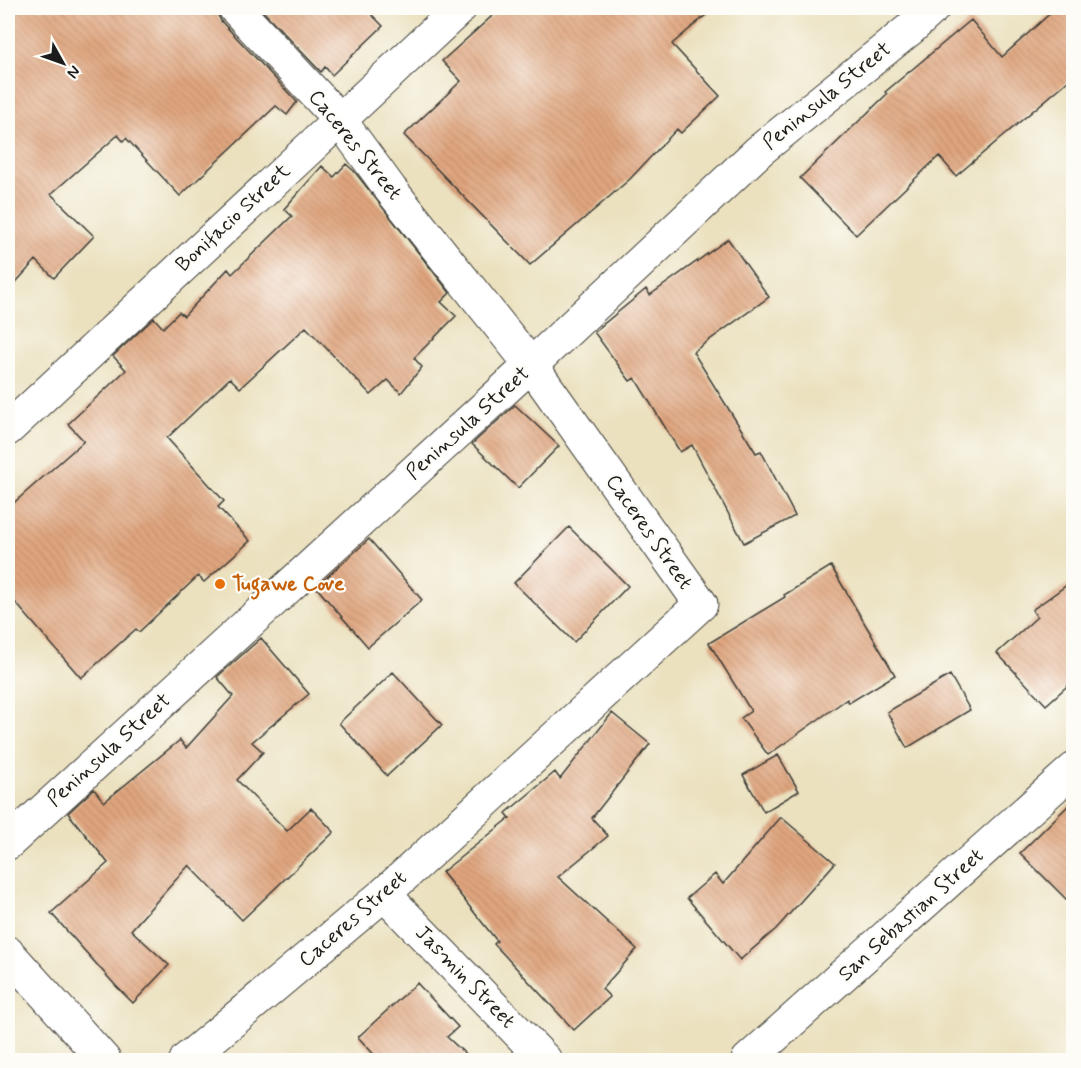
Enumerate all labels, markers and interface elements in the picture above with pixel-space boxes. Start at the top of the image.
north arrow [33,33,93,93]
street label: Peninsula Street [757,35,897,157]
text: N [62,61,85,83]
street label: Caceres Street [302,84,408,206]
street label: Bonifacio Street [170,157,297,278]
street label: Peninsula Street [400,360,536,486]
street label: Caceres Street [599,469,699,595]
place label: Tugawe Cove [232,570,345,600]
marker: Tugawe Cove [213,577,227,591]
street label: Peninsula Street [41,687,177,813]
street label: San Sebastian Street [832,842,990,988]
street label: Caceres Street [293,864,413,974]
street label: Jasmin Street [409,919,521,1035]

